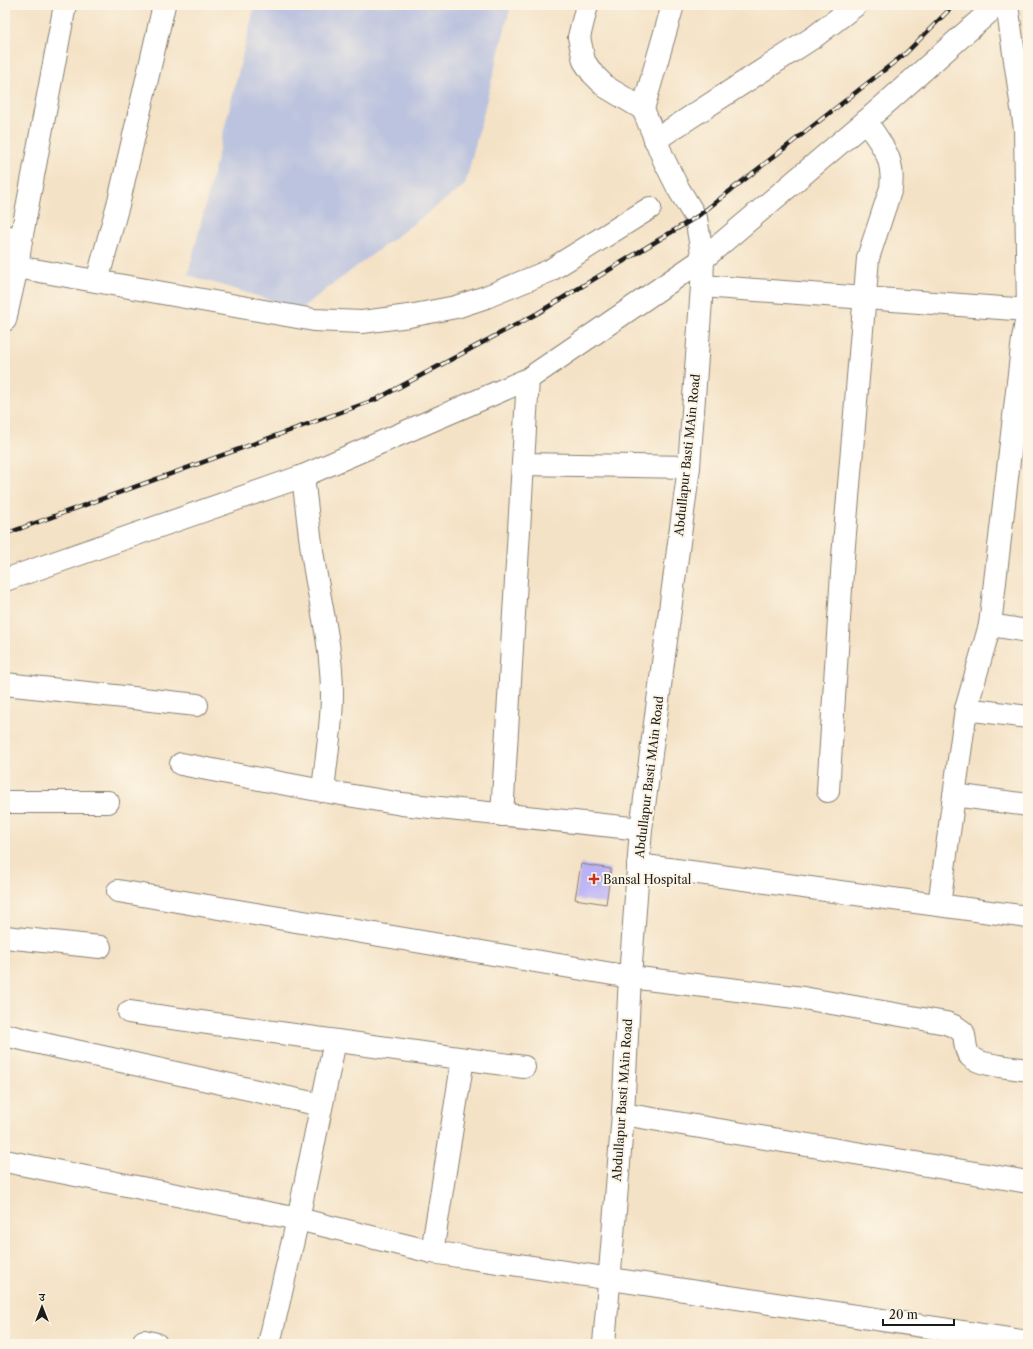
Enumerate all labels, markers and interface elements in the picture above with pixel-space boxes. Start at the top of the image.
street label: Abdullapur Basti MAin Road [671,372,703,538]
street label: Abdullapur Basti MAin Road [631,694,666,860]
place label: Bansal Hospital [603,872,692,887]
marker: Bansal Hospital [588,873,600,885]
street label: Abdullapur Basti MAin Road [609,1017,635,1183]
north arrow [22,1287,62,1327]
text: उ [38,1290,46,1304]
scale bar [883,1301,954,1327]
text: 20 m [889,1307,918,1322]

